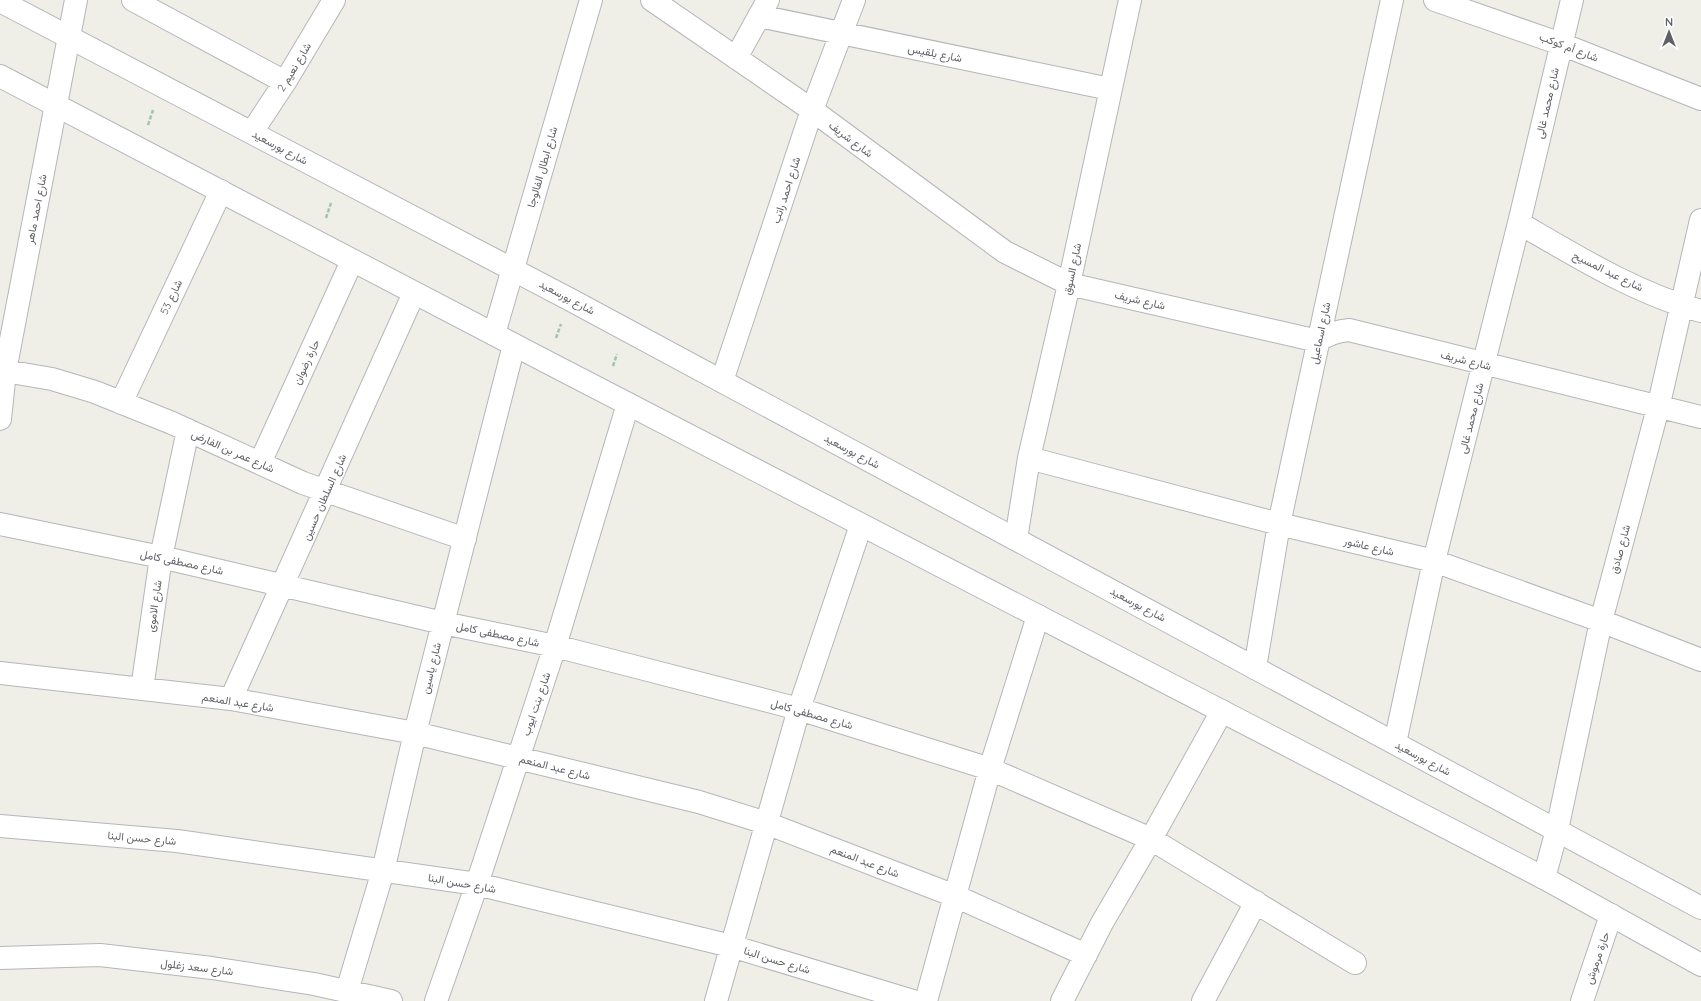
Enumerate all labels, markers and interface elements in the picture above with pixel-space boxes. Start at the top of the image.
north arrow [1649,12,1689,52]
text: N [1665,15,1673,29]
street label: شارع أم كوكب [1537,29,1601,66]
street label: شارع نعيم 2 [274,40,315,95]
street label: شارع بلقيس [907,41,964,66]
street label: شارع محمد غالى [1532,66,1563,140]
street label: شارع شريف [826,118,876,161]
street label: شارع ابطال الفالوجا [524,125,561,209]
street label: شارع بورسعيد [249,127,310,169]
street label: شارع احمد راتب [769,155,804,225]
street label: شارع احمد ماهر [22,173,51,246]
street label: شارع السوق [1060,241,1085,296]
street label: شارع عبد المسيح [1570,248,1646,295]
street label: شارع 53 [157,277,186,317]
street label: شارع بورسعيد [536,277,597,319]
street label: شارع شريف [1113,287,1167,314]
street label: شارع اسماعيل [1307,300,1334,365]
street label: حارة رضوان [289,337,323,387]
street label: شارع شريف [1439,347,1493,374]
street label: شارع محمد غالى [1455,381,1488,455]
street label: شارع عمر بن الفارض [189,426,277,477]
street label: شارع بورسعيد [821,431,882,473]
street label: شارع السلطان حسين [299,451,350,543]
street label: شارع صادق [1607,523,1634,575]
street label: شارع عاشور [1341,533,1396,560]
street label: شارع مصطفى كامل [139,546,225,579]
street label: شارع الاموى [143,579,166,633]
street label: شارع بورسعيد [1107,584,1168,626]
street label: شارع مصطفى كامل [455,618,541,651]
street label: شارع ياسين [418,641,445,695]
street label: شارع بنت ايوب [519,670,554,738]
street label: شارع عبد المنعم [201,689,275,716]
street label: شارع مصطفى كامل [769,696,855,733]
street label: شارع بورسعيد [1392,738,1453,780]
street label: شارع عبد المنعم [518,751,592,784]
street label: شارع حسن البنا [107,828,177,849]
street label: شارع عبد المنعم [828,841,902,882]
street label: شارع حسن البنا [427,870,497,897]
street label: حارة مرموش [1582,930,1612,986]
street label: شارع حسن البنا [742,943,812,978]
street label: شارع سعد زغلول [160,956,234,979]

